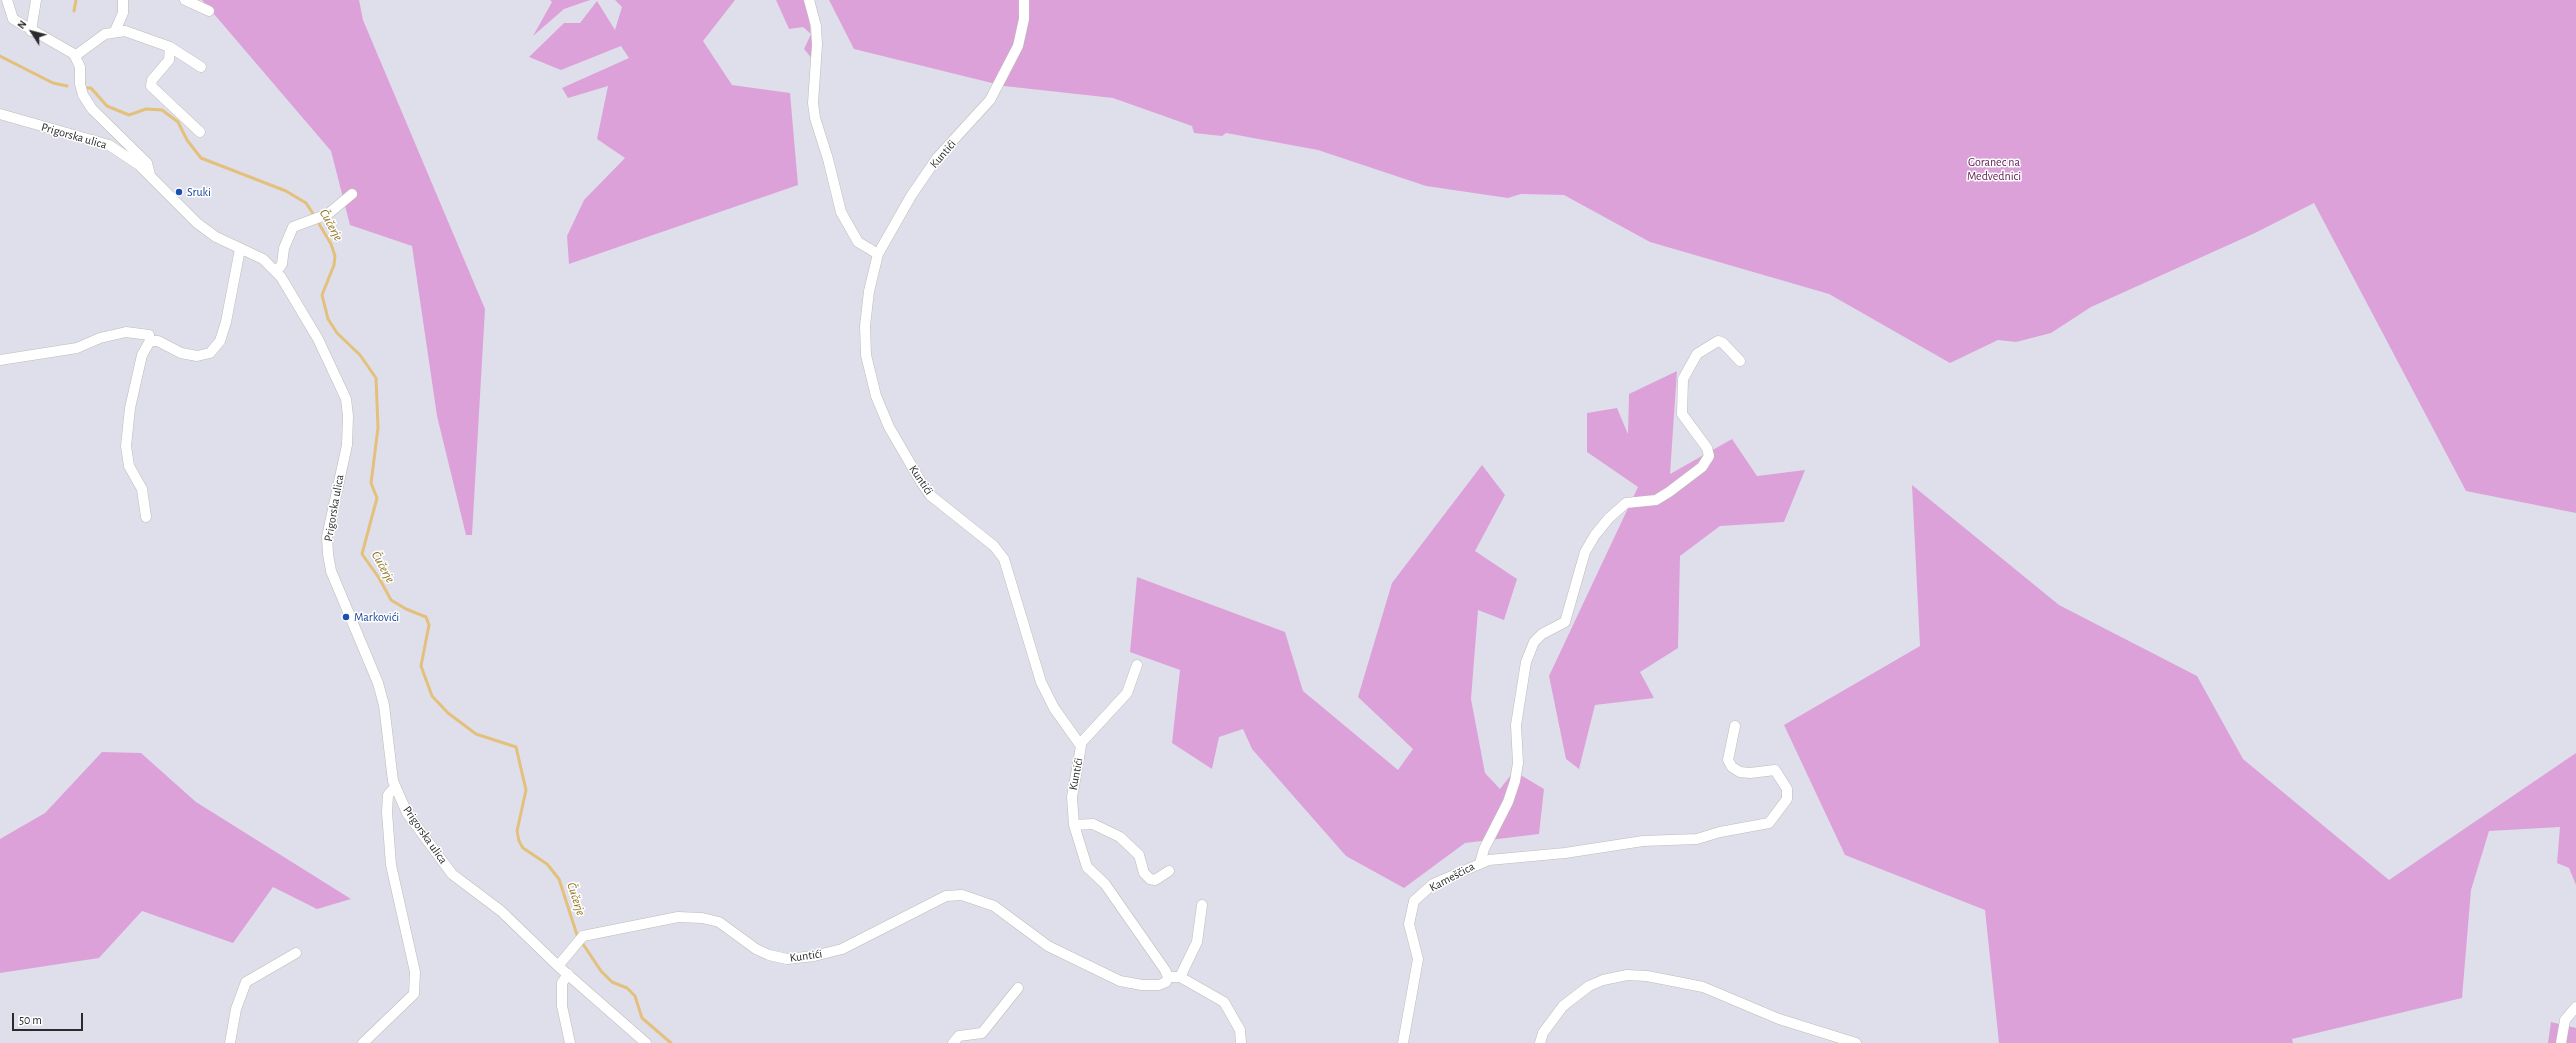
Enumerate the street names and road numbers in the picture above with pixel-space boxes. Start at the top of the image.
street label: Prigorska ulica [40,120,108,152]
street label: Kuntići [927,137,959,171]
street label: Kuntići [906,462,936,498]
street label: Prigorska ulica [321,473,347,543]
street label: Kuntići [1066,757,1086,791]
street label: Prigorska ulica [400,803,450,867]
street label: Kameščica [1427,859,1477,895]
street label: Kuntići [789,947,823,965]

